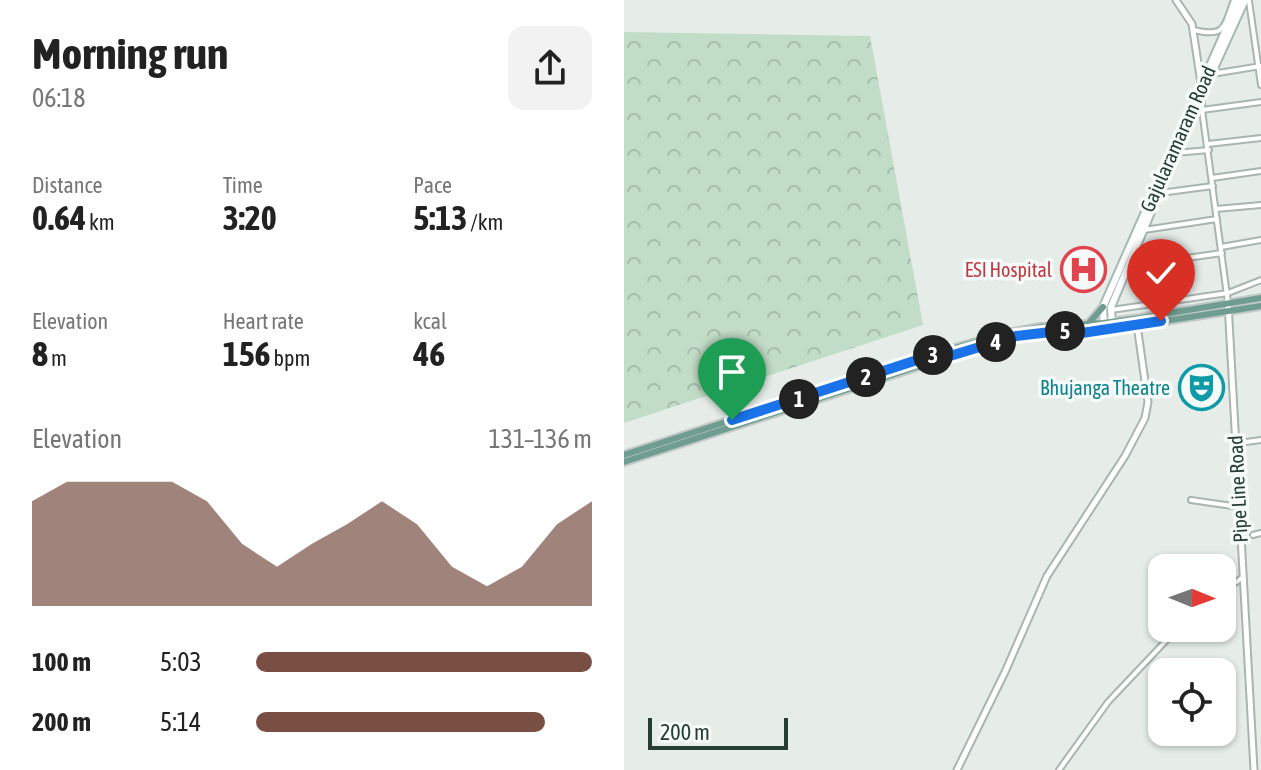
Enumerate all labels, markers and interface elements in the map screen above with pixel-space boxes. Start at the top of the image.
button: share [508,26,592,110]
text: Morning run [32,28,228,78]
street label: Gajularamaram Road [1135,62,1220,215]
text: 06:18 [32,83,86,113]
text: Distance [32,172,103,198]
text: Time [223,172,263,198]
text: Pace [413,172,452,198]
text: 0.64 [32,198,86,237]
text: 3:20 [223,198,277,237]
text: 5:13 [413,198,467,237]
text: km [86,209,115,235]
text: /km [467,209,503,235]
pin [1127,239,1195,321]
hospital icon: ESI Hospital [1059,246,1107,294]
icon: check [1139,251,1183,295]
place label: ESI Hospital [965,258,1053,281]
text: Elevation [32,308,108,334]
text: Heart rate [223,308,304,334]
text: kcal [413,308,447,334]
pin: 5 [1045,311,1085,351]
text: 5 [1060,318,1070,344]
pin: 4 [976,322,1016,362]
text: 4 [991,329,1001,355]
text: 8 [32,334,48,373]
text: 156 [223,334,271,373]
text: 46 [413,334,445,373]
pin: 3 [913,335,953,375]
pin [698,338,766,420]
text: 3 [928,342,938,368]
text: m [48,345,67,371]
text: bpm [271,345,310,371]
icon: arrive [710,350,754,394]
pin: 2 [846,357,886,397]
text: 2 [861,364,871,390]
theatre icon: Bhujanga Theatre [1177,364,1225,412]
place label: Bhujanga Theatre [1040,376,1170,399]
pin: 1 [779,379,819,419]
text: 1 [794,386,804,412]
text: Elevation [32,424,122,454]
text: 131–136 m [489,424,592,454]
street label: Pipe Line Road [1223,435,1252,543]
north arrow [1148,554,1236,642]
map controls [1148,554,1236,746]
text: 100 m [32,647,91,677]
text: 5:03 [160,647,202,677]
button: locate [1148,658,1236,746]
text: 200 m [32,707,91,737]
text: 5:14 [160,707,201,737]
scale bar [648,714,788,750]
text: 200 m [660,719,710,745]

